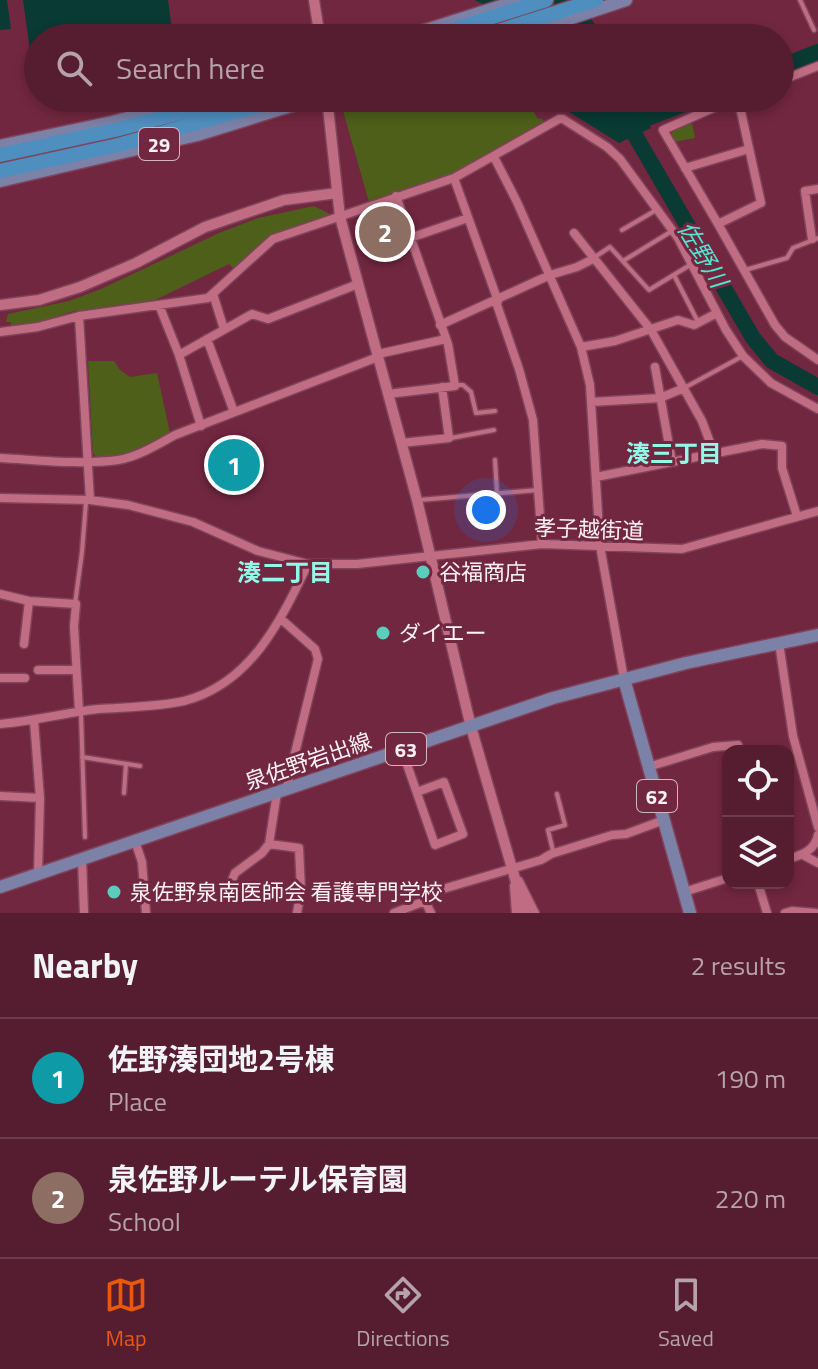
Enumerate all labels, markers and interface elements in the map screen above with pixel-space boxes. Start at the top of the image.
search box [24,24,794,112]
text: Search here [116,45,265,91]
icon: search [52,46,96,90]
road number: 29 [139,128,179,160]
pin: 2 [359,202,411,262]
water label: 佐野川 [669,214,739,297]
pin: 1 [208,435,260,495]
district label: 湊三丁目 [626,435,722,471]
your location [466,490,506,530]
street label: 孝子越街道 [533,510,645,548]
district label: 湊二丁目 [237,554,333,590]
place label: 谷福商店 [439,555,527,589]
marker: 谷福商店 [414,563,432,581]
place label: ダイエー [399,616,487,650]
marker: ダイエー [374,624,392,642]
street label: 泉佐野岩出線 [240,723,376,799]
road number: 63 [386,733,426,765]
map controls [722,745,794,889]
button: locate [722,745,794,817]
road number: 62 [637,780,677,812]
button: layers [722,817,794,889]
place label: 泉佐野泉南医師会 看護専門学校 [130,875,443,909]
marker: 泉佐野泉南医師会 看護専門学校 [105,883,123,901]
text: Nearby [32,939,138,991]
text: 2 results [691,946,786,985]
text: 佐野湊団地2号棟 [108,1036,335,1082]
text: 1 [51,1059,65,1098]
text: 190 m [715,1059,786,1098]
text: Place [108,1082,167,1121]
text: 泉佐野ルーテル保育園 [108,1156,408,1202]
text: 2 [51,1179,65,1218]
text: 220 m [715,1179,786,1218]
text: School [108,1202,181,1241]
tab: Map [104,1273,148,1355]
tab: Directions [356,1273,450,1355]
tab: Saved [658,1273,714,1355]

